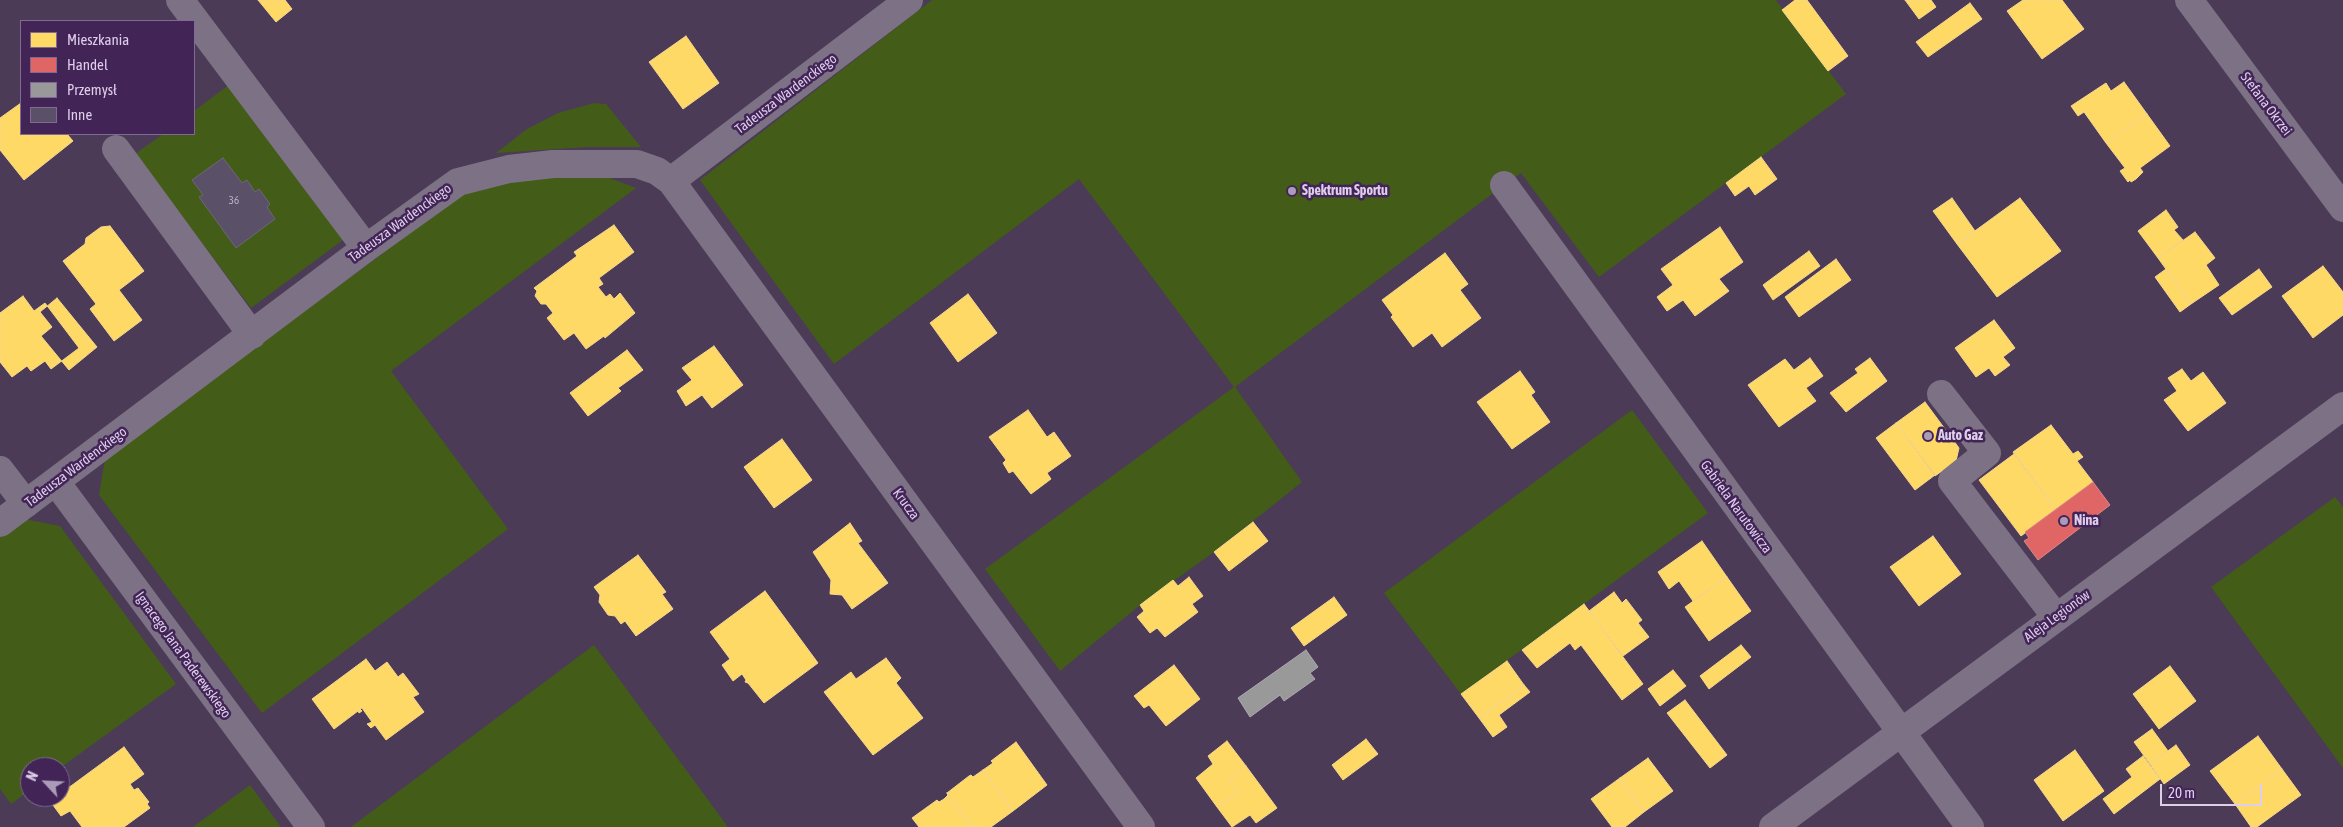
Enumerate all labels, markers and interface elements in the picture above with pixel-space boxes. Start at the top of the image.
legend [20,20,195,135]
text: Mieszkania [67,31,129,48]
street label: Tadeusza Wardenckiego [732,50,840,138]
text: Handel [67,56,108,73]
street label: Stefana Okrzei [2237,69,2295,139]
text: Przemysł [67,81,117,98]
text: Inne [67,106,92,123]
street label: Tadeusza Wardenckiego [345,180,455,266]
place label: Spektrum Sportu [1302,183,1388,199]
marker: Spektrum Sportu [1286,185,1298,197]
house number: 36 [229,194,239,208]
street label: Tadeusza Wardenckiego [22,423,130,511]
place label: Auto Gaz [1938,428,1983,444]
marker: Auto Gaz [1922,430,1934,442]
street label: Gabriela Narutowicza [1697,457,1775,557]
street label: Krucza [889,485,923,523]
place label: Nina [2074,513,2099,529]
marker: Nina [2058,515,2070,527]
street label: Aleja Legionów [2021,586,2093,646]
street label: Ignacego Jana Paderewskiego [131,588,235,722]
north arrow [20,757,70,807]
text: N [23,769,41,783]
scale bar [2163,774,2266,806]
text: 20 m [2168,784,2195,801]

